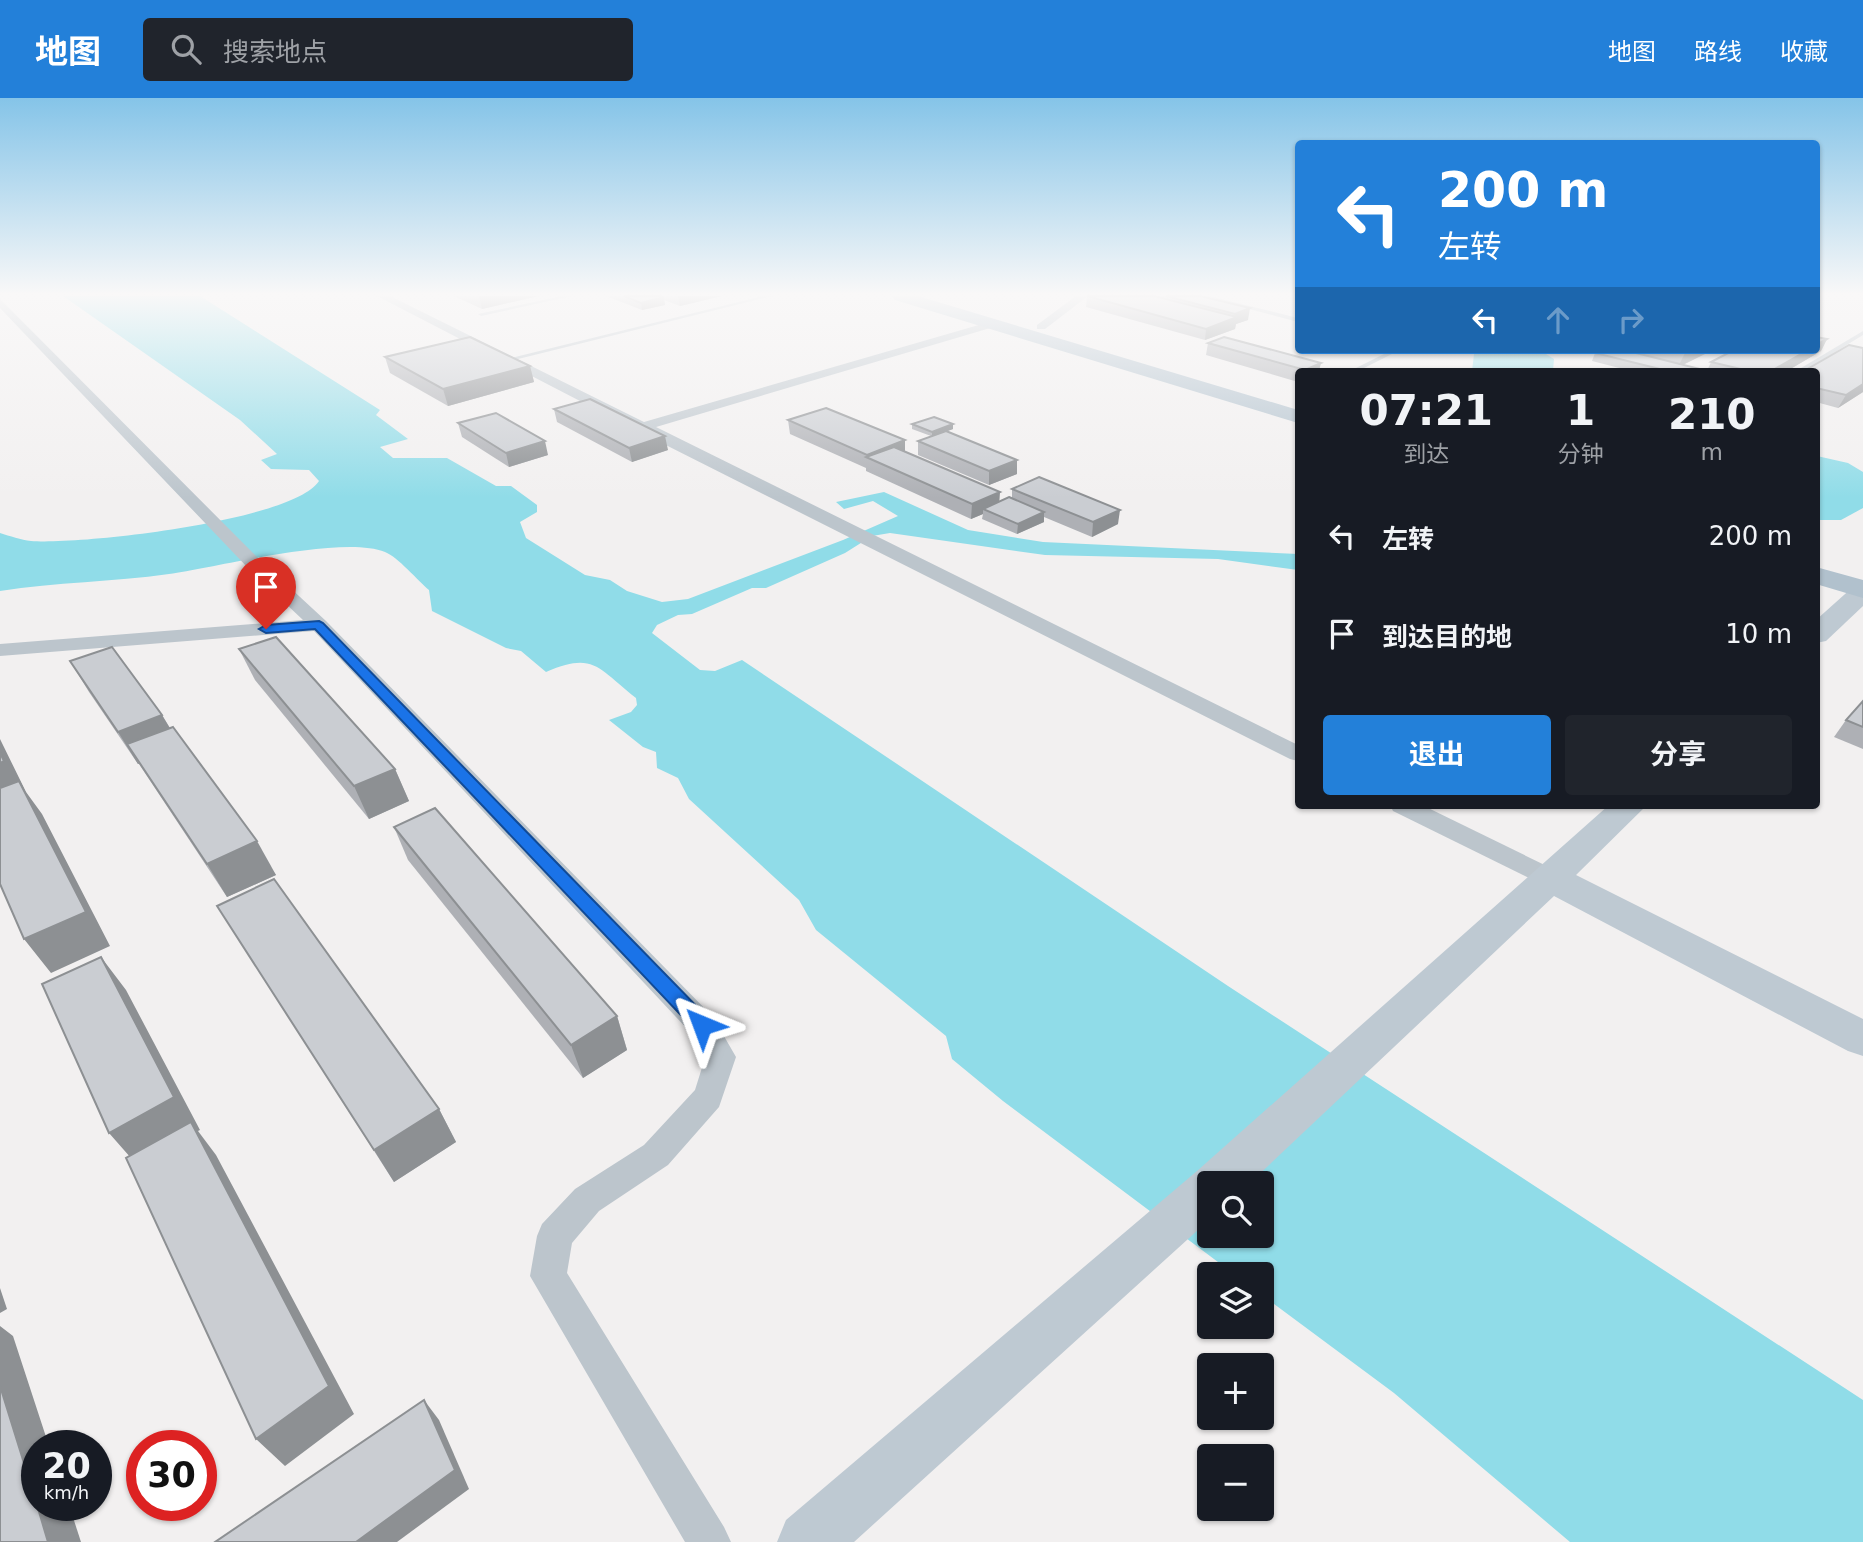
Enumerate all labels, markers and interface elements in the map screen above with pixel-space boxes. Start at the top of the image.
search box [143,18,633,81]
icon: search [167,30,205,68]
text: 地图 [35,32,101,71]
text: 搜索地点 [223,37,327,67]
text: 地图 [1608,38,1656,66]
text: 路线 [1694,38,1742,66]
text: 收藏 [1780,38,1828,66]
text: 200 m [1438,162,1608,219]
icon: left [1323,168,1414,259]
text: 左转 [1438,228,1502,266]
icon: left [1466,301,1504,339]
icon: ahead [1539,301,1577,339]
icon: right [1612,301,1650,339]
text: 07:21 [1359,386,1493,435]
text: 1 [1566,386,1595,435]
text: 210 [1668,390,1756,439]
text: m [1701,439,1723,465]
text: 到达 [1403,441,1449,467]
text: 分钟 [1558,441,1604,467]
icon: left [1323,517,1361,555]
text: 200 m [1709,521,1792,551]
text: 左转 [1382,524,1434,554]
pin [236,557,296,629]
icon: arrive [247,568,285,606]
icon: arrive [1323,615,1361,653]
text: 10 m [1725,619,1792,649]
text: 到达目的地 [1382,622,1512,652]
button: 退出 [1323,715,1551,795]
button: 分享 [1565,715,1792,795]
position arrow [665,988,739,1062]
map controls [1197,1171,1274,1521]
button: search [1197,1171,1274,1248]
button: layers [1197,1262,1274,1339]
button: + [1197,1353,1274,1430]
speed limit sign: 30 [126,1430,217,1521]
button: − [1197,1444,1274,1521]
text: 20 [42,1446,91,1486]
text: km/h [44,1482,89,1503]

